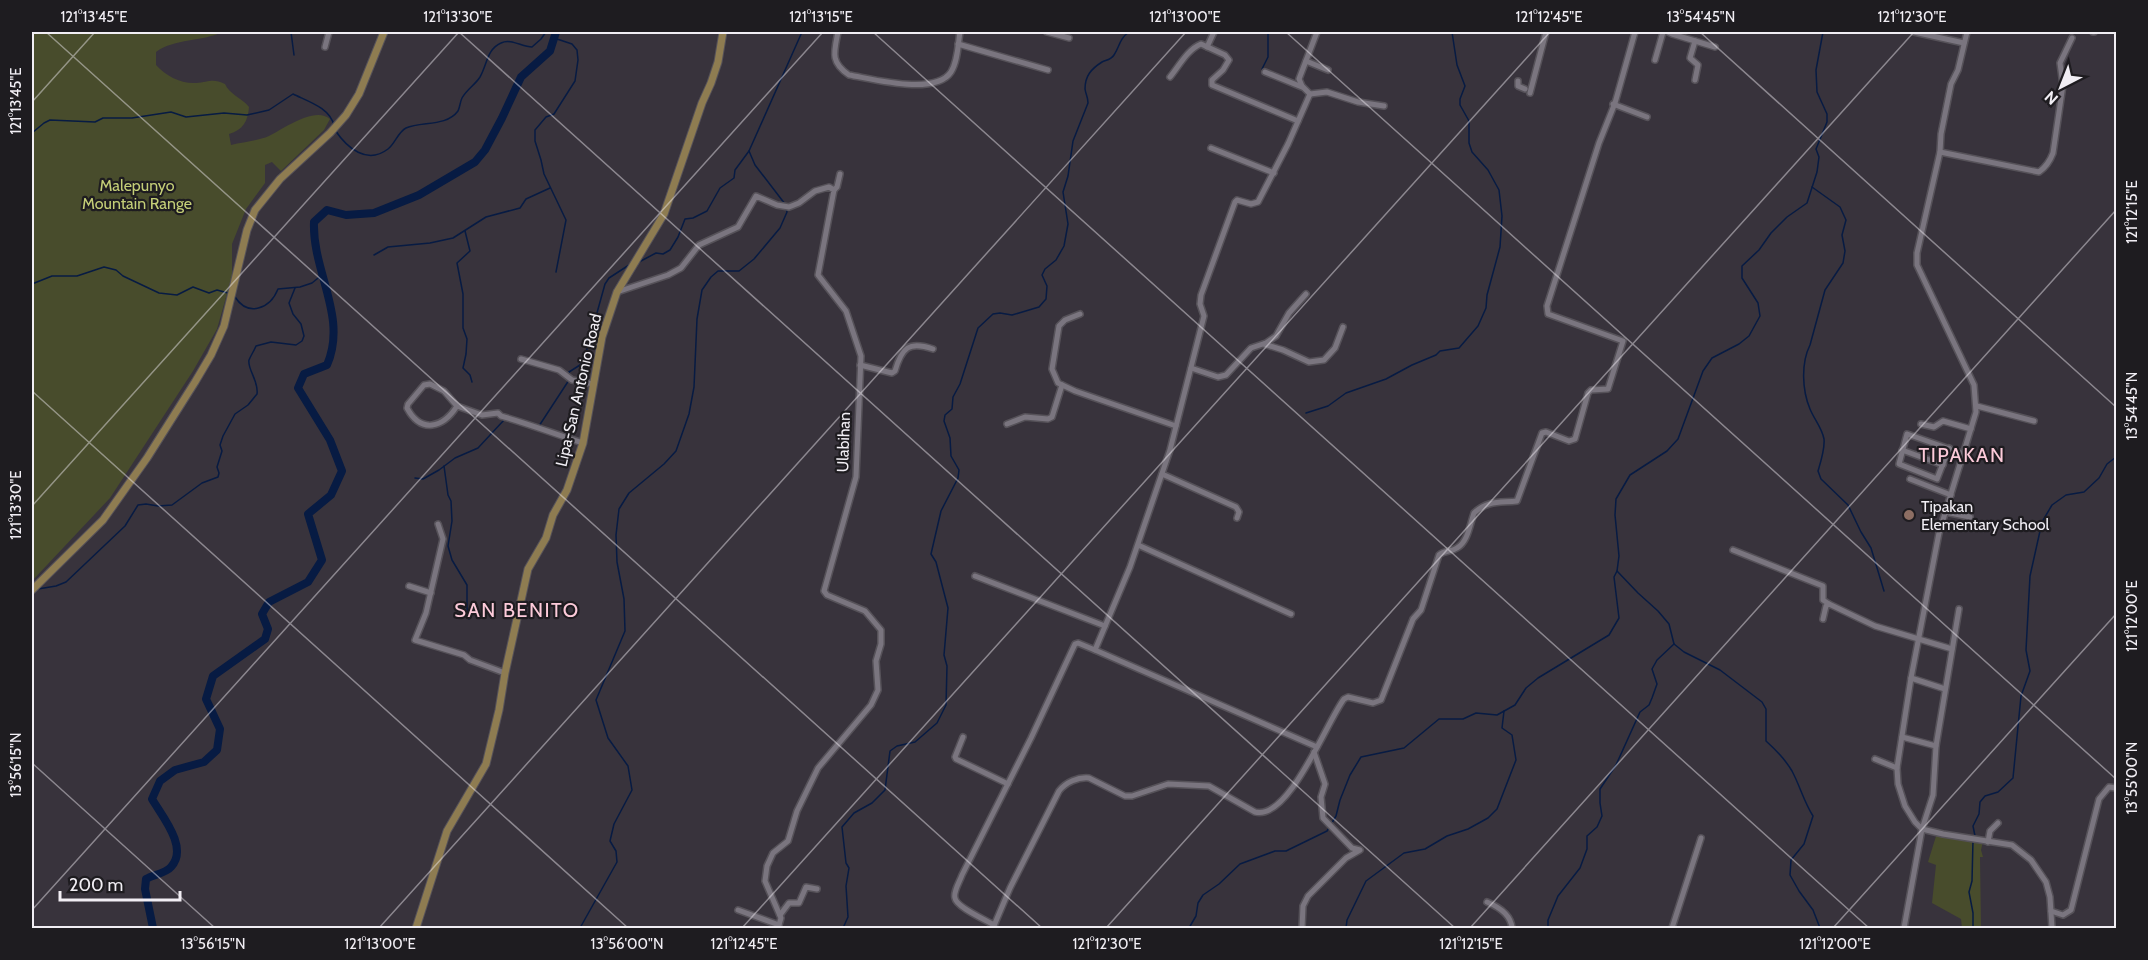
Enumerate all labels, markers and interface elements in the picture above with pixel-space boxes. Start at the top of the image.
text: 121°13'45"E [60,8,128,26]
text: 121°13'30"E [423,8,493,26]
text: 121°13'15"E [789,8,853,26]
text: 121°13'00"E [1149,8,1221,26]
text: 121°12'45"E [1516,8,1582,26]
text: 13°54'45"N [1667,8,1735,26]
text: 121°12'30"E [1877,8,1947,26]
north arrow [2031,57,2091,117]
text: 121°13'45"E [7,67,25,135]
text: N [2041,87,2062,109]
park label: Malepunyo Mountain Range [82,176,192,213]
text: 121°12'15"E [2123,180,2141,244]
street label: Lipa-San Antonio Road [552,312,605,468]
text: 13°54'45"N [2123,372,2141,440]
street label: Ulabihan [833,411,854,473]
district label: TIPAKAN [1919,443,2005,467]
text: 121°13'30"E [7,470,25,540]
place label: Tipakan Elementary School [1921,497,2049,534]
marker: Tipakan Elementary School [1902,508,1916,522]
text: 121°12'00"E [2123,580,2141,652]
district label: SAN BENITO [454,598,580,622]
text: 13°56'15"N [7,733,25,797]
text: 13°55'00"N [2123,742,2141,814]
scale bar [60,864,180,902]
text: 200 m [69,874,123,896]
text: 13°56'15"N [181,935,245,953]
text: 121°13'00"E [344,935,416,953]
text: 13°56'00"N [591,935,663,953]
text: 121°12'45"E [711,935,777,953]
text: 121°12'30"E [1072,935,1142,953]
text: 121°12'15"E [1439,935,1503,953]
text: 121°12'00"E [1799,935,1871,953]

